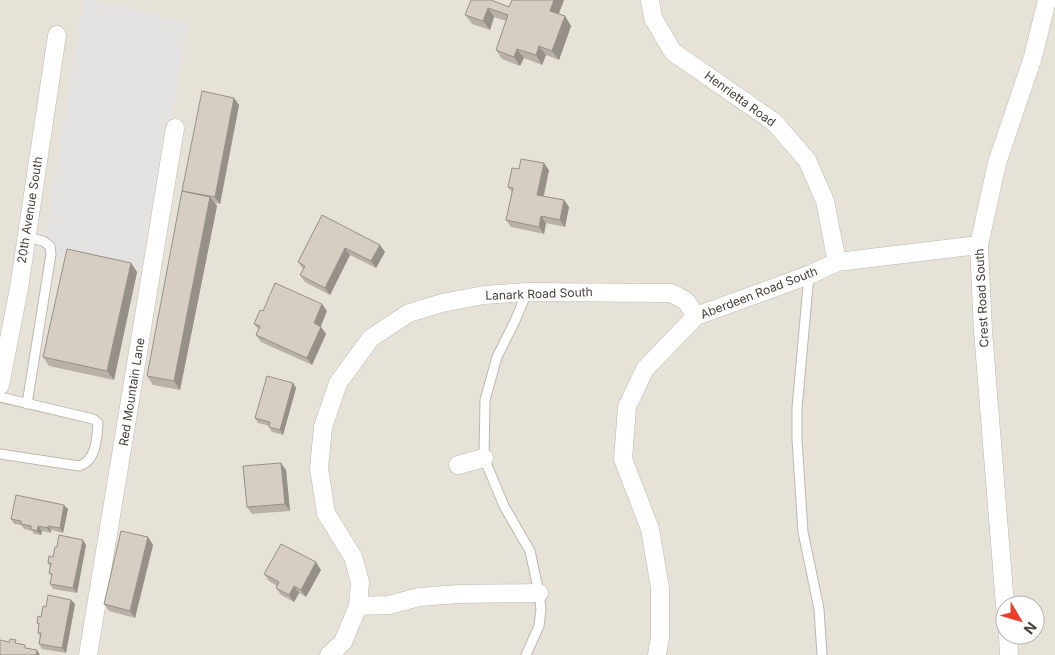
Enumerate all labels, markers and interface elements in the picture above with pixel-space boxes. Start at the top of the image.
street label: Henrietta Road [702,68,779,129]
street label: 20th Avenue South [14,155,45,264]
street label: Crest Road South [971,248,992,348]
street label: Aberdeen Road South [698,263,819,322]
street label: Lanark Road South [485,284,593,303]
street label: Red Mountain Lane [116,337,147,447]
north arrow [995,595,1045,645]
text: N [1021,619,1041,638]

